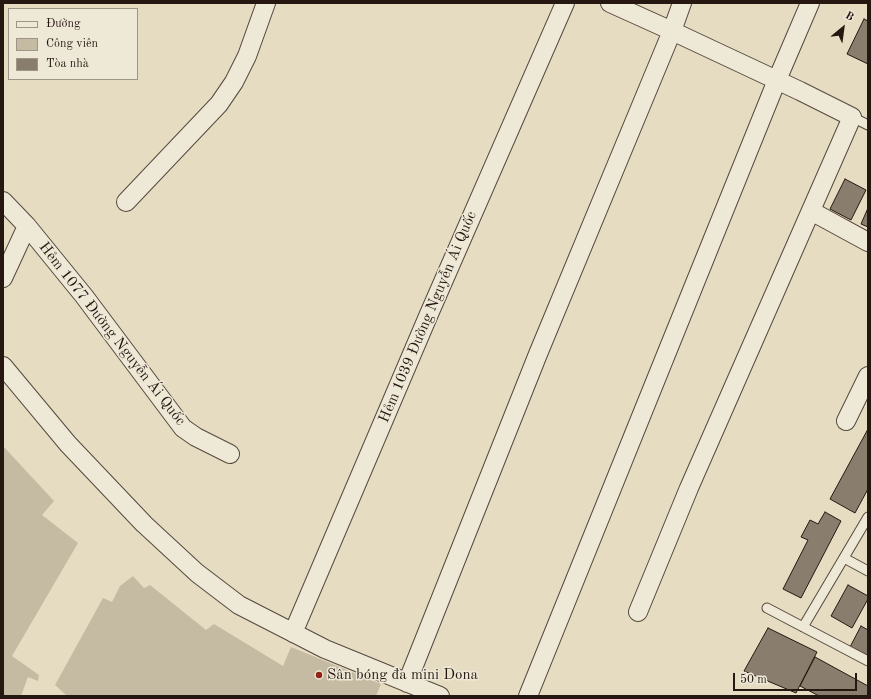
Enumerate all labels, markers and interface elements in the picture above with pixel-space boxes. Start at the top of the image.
legend [8,8,138,80]
north arrow [823,8,863,48]
text: B [843,10,855,24]
text: Đường [46,18,81,30]
text: Công viên [46,38,98,50]
text: Tòa nhà [46,58,89,70]
street label: Hẻm 1039 Đường Nguyễn Ái Quốc [375,209,481,425]
street label: Hẻm 1077 Đường Nguyễn Ái Quốc [35,239,189,429]
scale bar [735,665,859,691]
place label: Sân bóng đa mini Dona [327,666,478,684]
marker: Sân bóng đa mini Dona [314,670,324,680]
text: 50 m [740,674,767,686]

